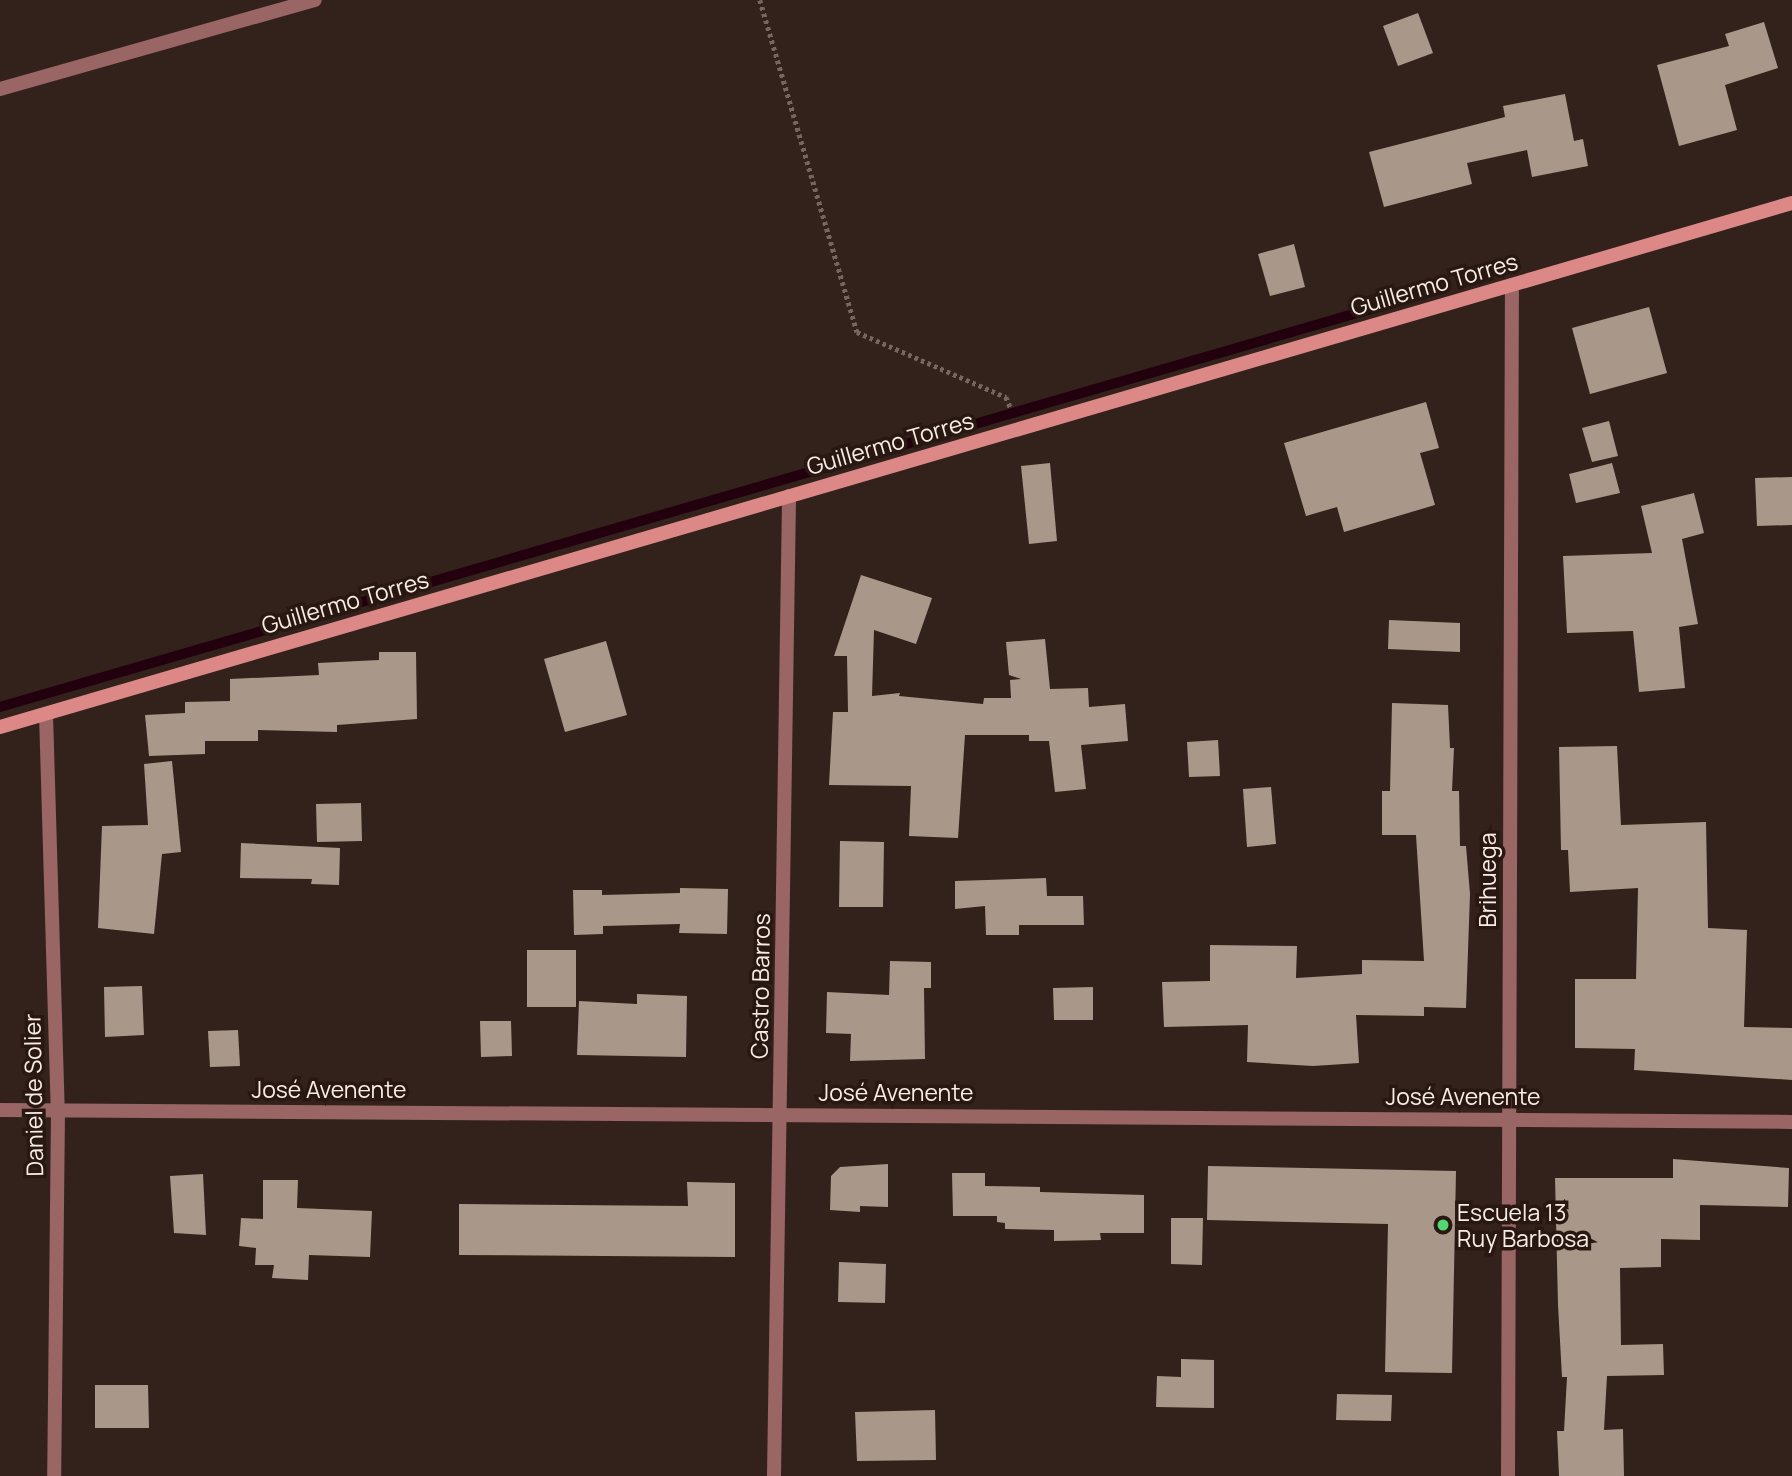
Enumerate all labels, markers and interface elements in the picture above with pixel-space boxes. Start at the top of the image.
street label: Guillermo Torres [1347,247,1521,321]
street label: Guillermo Torres [803,406,977,480]
street label: Guillermo Torres [258,565,432,639]
street label: Brihuega [1473,833,1501,927]
street label: Castro Barros [745,913,775,1059]
street label: Daniel de Solier [18,1013,48,1177]
street label: José Avenente [252,1075,406,1103]
street label: José Avenente [819,1078,973,1106]
street label: José Avenente [1386,1082,1540,1110]
place label: Escuela 13 Ruy Barbosa [1457,1198,1589,1252]
marker: Escuela 13 Ruy Barbosa [1435,1217,1451,1233]

